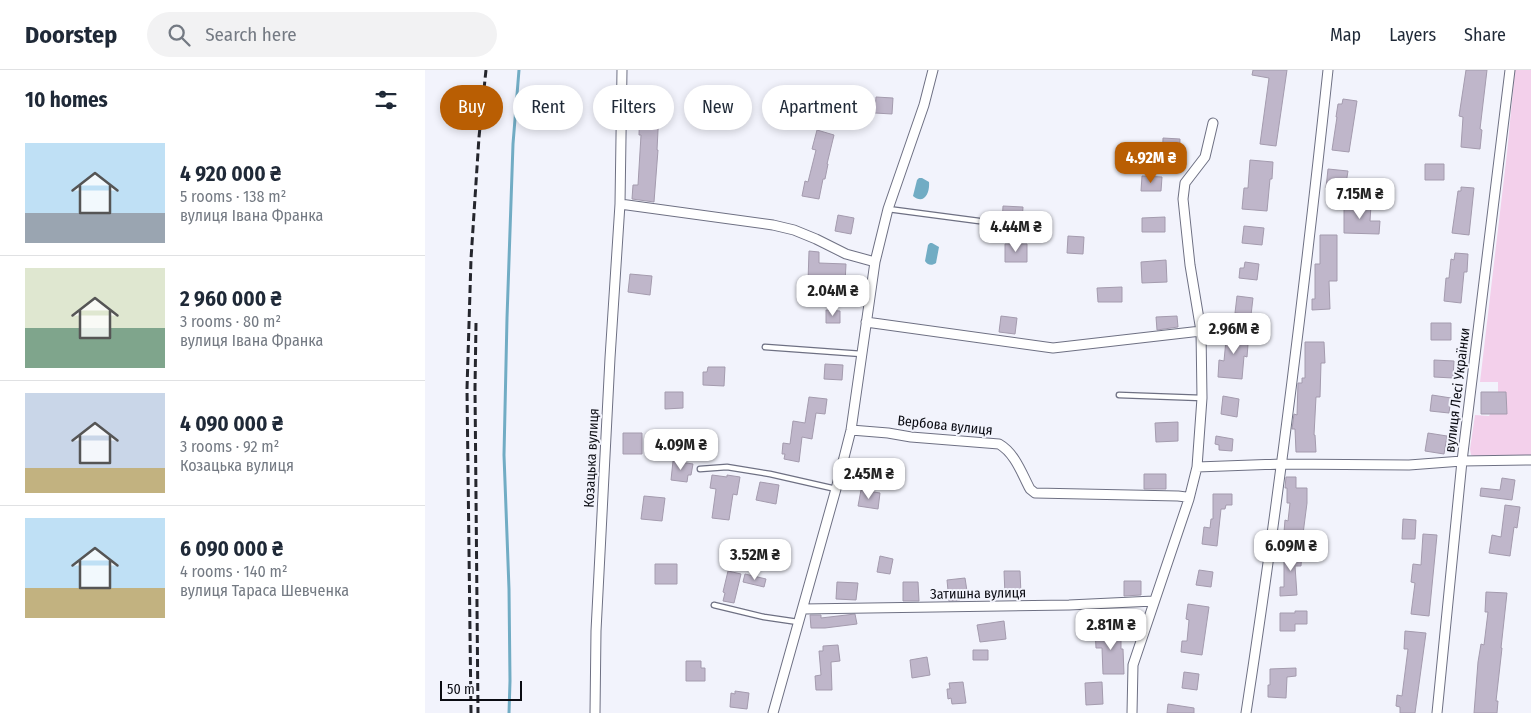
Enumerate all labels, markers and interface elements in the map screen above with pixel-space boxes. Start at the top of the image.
search box [147,12,497,57]
text: Doorstep [25,21,117,49]
icon: search [165,21,193,49]
text: Search here [205,23,297,46]
text: Map [1330,24,1361,46]
text: Layers [1389,24,1436,46]
text: Share [1464,24,1506,46]
chip: Buy [440,85,503,130]
chip: Rent [513,85,583,130]
chip: Filters [593,85,674,130]
chip: New [684,85,752,130]
chip: Apartment [762,85,876,130]
icon: filters [372,86,400,114]
text: 10 homes [25,87,108,113]
pin: 4.92M ₴ [1105,142,1197,184]
text: 4.92M ₴ [1126,148,1176,167]
text: 4 920 000 ₴ [180,161,281,187]
icon: home [65,163,125,223]
pin: 7.15M ₴ [1314,178,1406,220]
text: 7.15M ₴ [1337,184,1383,203]
text: 5 rooms · 138 m² [180,187,286,206]
text: вулиця Івана Франка [180,206,323,225]
pin: 4.44M ₴ [970,210,1062,253]
text: 4.44M ₴ [990,217,1042,236]
pin: 2.04M ₴ [787,274,879,317]
text: 2.04M ₴ [807,281,859,300]
text: 2 960 000 ₴ [180,286,282,312]
icon: home [65,288,125,348]
text: 3 rooms · 80 m² [180,312,281,331]
pin: 2.96M ₴ [1188,312,1280,355]
text: 2.96M ₴ [1209,319,1259,338]
street label: вулиця Лесі Українки [1441,327,1474,453]
text: вулиця Івана Франка [180,331,323,350]
street label: Козацька вулиця [580,408,603,508]
text: 4 090 000 ₴ [180,411,283,437]
street label: Вербова вулиця [896,412,993,439]
icon: home [65,413,125,473]
pin: 4.09M ₴ [635,428,727,471]
text: 4.09M ₴ [655,435,707,454]
text: 3 rooms · 92 m² [180,437,279,456]
text: Козацька вулиця [180,456,294,475]
pin: 2.45M ₴ [823,458,915,500]
text: 2.45M ₴ [844,464,894,483]
pin: 6.09M ₴ [1245,530,1337,572]
text: 6 090 000 ₴ [180,536,283,562]
text: 6.09M ₴ [1265,536,1317,555]
icon: home [65,538,125,598]
pin: 3.52M ₴ [709,538,801,581]
text: 3.52M ₴ [730,545,780,564]
text: 4 rooms · 140 m² [180,562,288,581]
text: вулиця Тараса Шевченка [180,581,349,600]
street label: Затишна вулиця [930,584,1026,603]
pin: 2.81M ₴ [1065,608,1157,651]
text: 2.81M ₴ [1086,615,1136,634]
scale bar [440,678,523,701]
text: 50 m [447,681,475,698]

